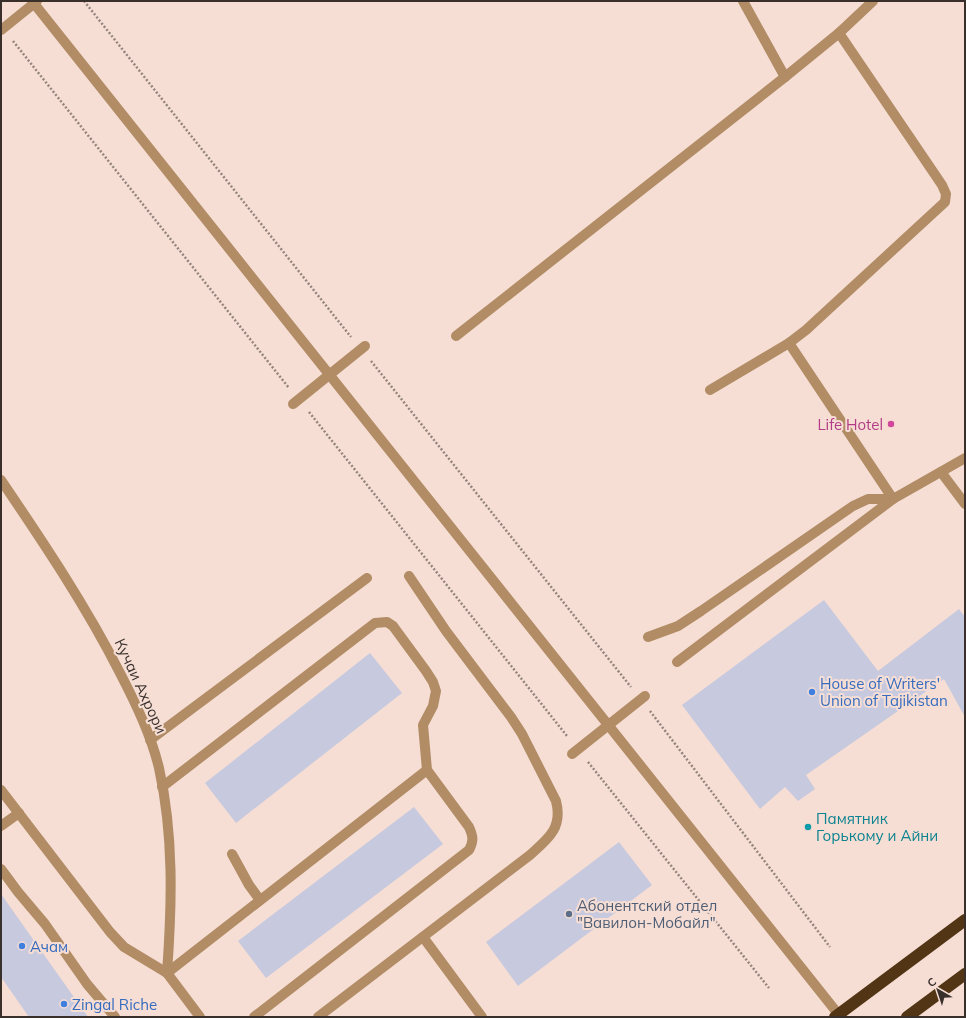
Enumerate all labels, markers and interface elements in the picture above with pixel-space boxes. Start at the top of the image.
place label: Life Hotel [817,415,883,434]
marker: Life Hotel [886,419,896,429]
street label: Кучаи Ахрори [111,635,171,737]
place label: House of Writers' Union of Tajikistan [820,674,948,710]
marker: House of Writers' Union of Tajikistan [807,687,817,697]
place label: Памятник Горькому и Айни [816,809,938,845]
marker: Памятник Горькому и Айни [803,822,813,832]
place label: Абонентский отдел "Вавилон-Мобайл" [577,896,717,932]
marker: Абонентский отдел "Вавилон-Мобайл" [564,909,574,919]
place label: Ачам [30,937,68,956]
marker: Ачам [17,941,27,951]
north arrow [918,970,958,1010]
text: С [924,974,939,990]
place label: Zingal Riche [72,995,157,1014]
marker: Zingal Riche [59,999,69,1009]

